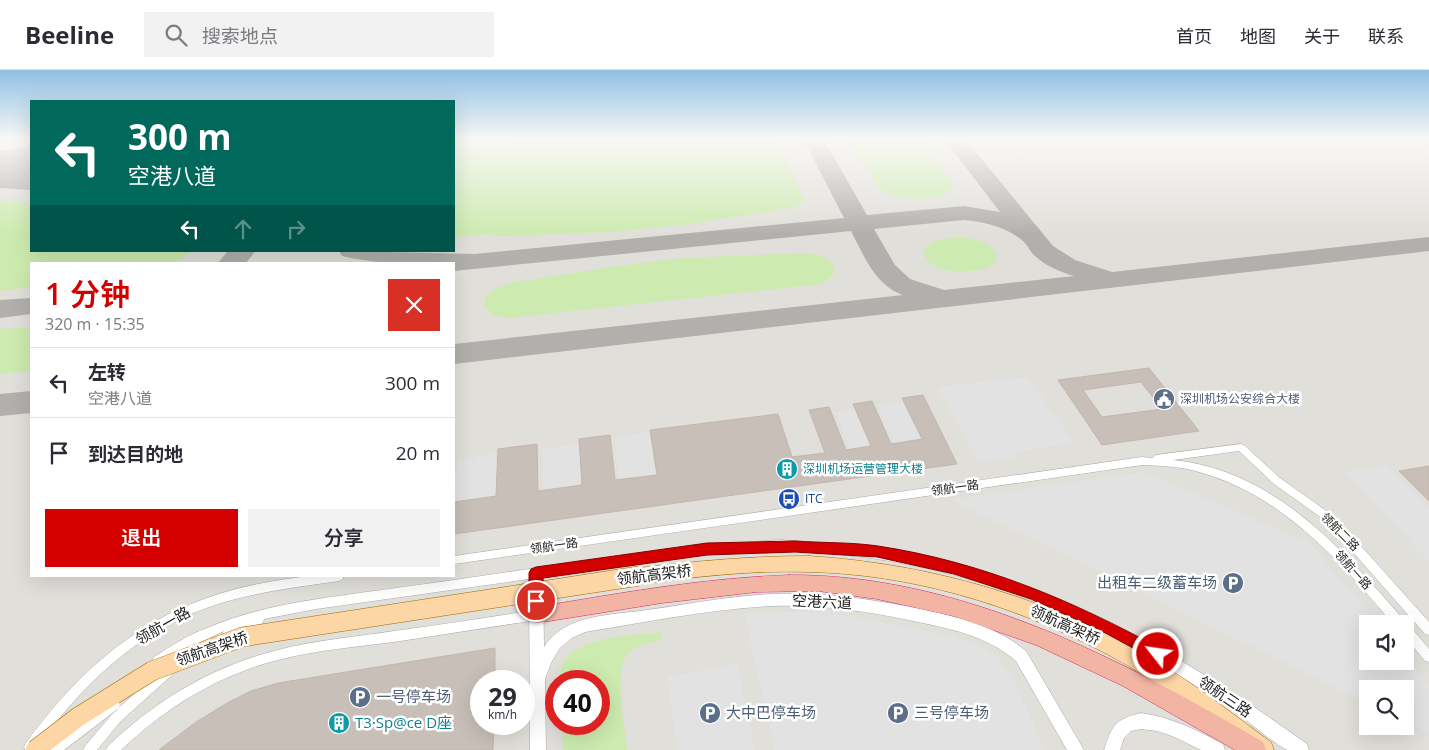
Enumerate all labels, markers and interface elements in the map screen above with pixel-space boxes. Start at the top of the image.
search box [144,12,494,57]
text: Beeline [25,18,114,51]
icon: search [162,21,190,49]
text: 搜索地点 [202,23,278,49]
text: 首页 [1176,24,1212,48]
text: 地图 [1240,24,1276,48]
text: 关于 [1304,24,1340,48]
text: 联系 [1368,24,1404,48]
text: 300 m [128,113,232,160]
icon: left [45,120,110,185]
text: 空港八道 [128,160,216,190]
icon: left [176,215,204,243]
icon: ahead [229,215,257,243]
icon: right [282,215,310,243]
text: 1 分钟 [45,273,130,314]
button: close [388,279,440,331]
text: 320 m · 15:35 [45,313,145,335]
text: 左转 [88,359,126,385]
icon: left [45,369,73,397]
text: 300 m [385,370,440,396]
text: 空港八道 [88,387,152,409]
public building icon: 深圳机场公安综合大楼 [1152,387,1176,411]
place label: 深圳机场公安综合大楼 [1180,390,1300,407]
icon: arrive [45,439,73,467]
text: 20 m [396,440,440,466]
text: 到达目的地 [88,441,183,467]
building icon: 深圳机场运营管理大楼 [775,457,799,481]
place label: 深圳机场运营管理大楼 [803,460,923,477]
street label: 领航一路 [930,476,980,499]
bus stop icon: ITC [777,487,801,511]
place label: ITC [805,490,823,507]
button: 退出 [45,509,238,567]
button: 分享 [248,509,440,567]
street label: 领航二路 [1317,509,1363,555]
street label: 领航一路 [529,534,579,557]
street label: 领航一路 [1331,546,1376,593]
street label: 领航高架桥 [615,560,692,589]
parking icon: 出租车二级蓄车场 [1221,571,1245,595]
place label: 出租车二级蓄车场 [1097,572,1217,592]
pin [515,580,557,622]
icon: arrive [522,587,550,615]
street label: 空港六道 [792,589,853,613]
street label: 领航高架桥 [1027,600,1104,648]
street label: 领航一路 [132,601,193,649]
map controls [1359,615,1414,735]
button: sound [1359,615,1414,670]
street label: 领航高架桥 [173,626,250,670]
position arrow [1131,627,1183,679]
speed limit sign: 40 [545,670,610,735]
street label: 领航三路 [1195,671,1256,721]
text: 29 [488,679,517,713]
button: search [1359,680,1414,735]
parking icon: 一号停车场 [348,685,372,709]
place label: 一号停车场 [376,686,451,706]
parking icon: 大中巴停车场 [698,701,722,725]
parking icon: 三号停车场 [886,701,910,725]
place label: 大中巴停车场 [726,702,816,722]
place label: 三号停车场 [914,702,989,722]
text: km/h [488,706,517,723]
building icon: T3·Sp@ce D座 [327,711,351,735]
place label: T3·Sp@ce D座 [355,712,452,732]

